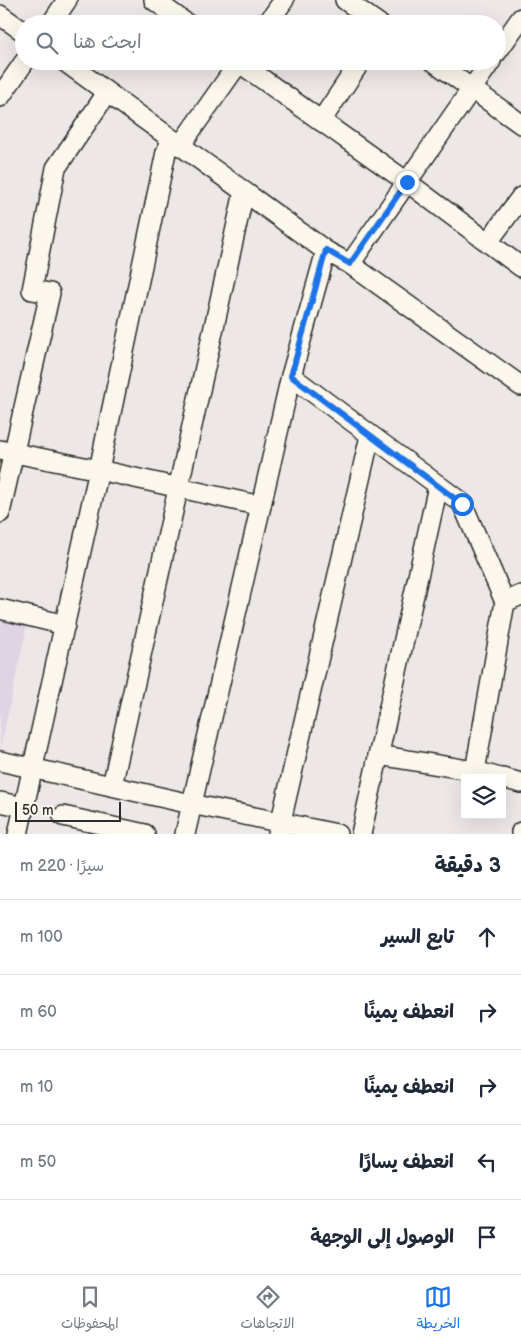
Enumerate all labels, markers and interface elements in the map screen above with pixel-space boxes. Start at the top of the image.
search box [15,15,506,70]
icon: search [33,29,61,57]
text: ابحث هنا [73,31,142,54]
route end [396,171,419,194]
route start [451,493,474,516]
map controls [461,774,506,819]
button: layers [461,774,506,819]
scale bar [15,799,121,822]
text: 50 m [22,802,54,819]
text: 3 دقيقة [435,853,501,878]
text: سيرًا · 220 m [20,857,104,876]
icon: ahead [473,923,501,951]
text: تابع السير [381,926,454,949]
text: 100 m [20,928,63,947]
icon: right [473,998,501,1026]
text: انعطف يمينًا [364,1001,454,1024]
text: 60 m [20,1003,57,1022]
icon: right [473,1073,501,1101]
text: انعطف يمينًا [364,1076,454,1099]
text: 10 m [20,1078,53,1097]
icon: left [473,1148,501,1176]
text: انعطف يسارًا [359,1151,454,1174]
text: 50 m [20,1153,56,1172]
icon: arrive [473,1223,501,1251]
text: الوصول إلى الوجهة [310,1226,454,1249]
tab: المحفوظات [61,1283,119,1336]
tab: الاتجاهات [240,1283,295,1336]
tab: الخريطة [416,1283,460,1336]

